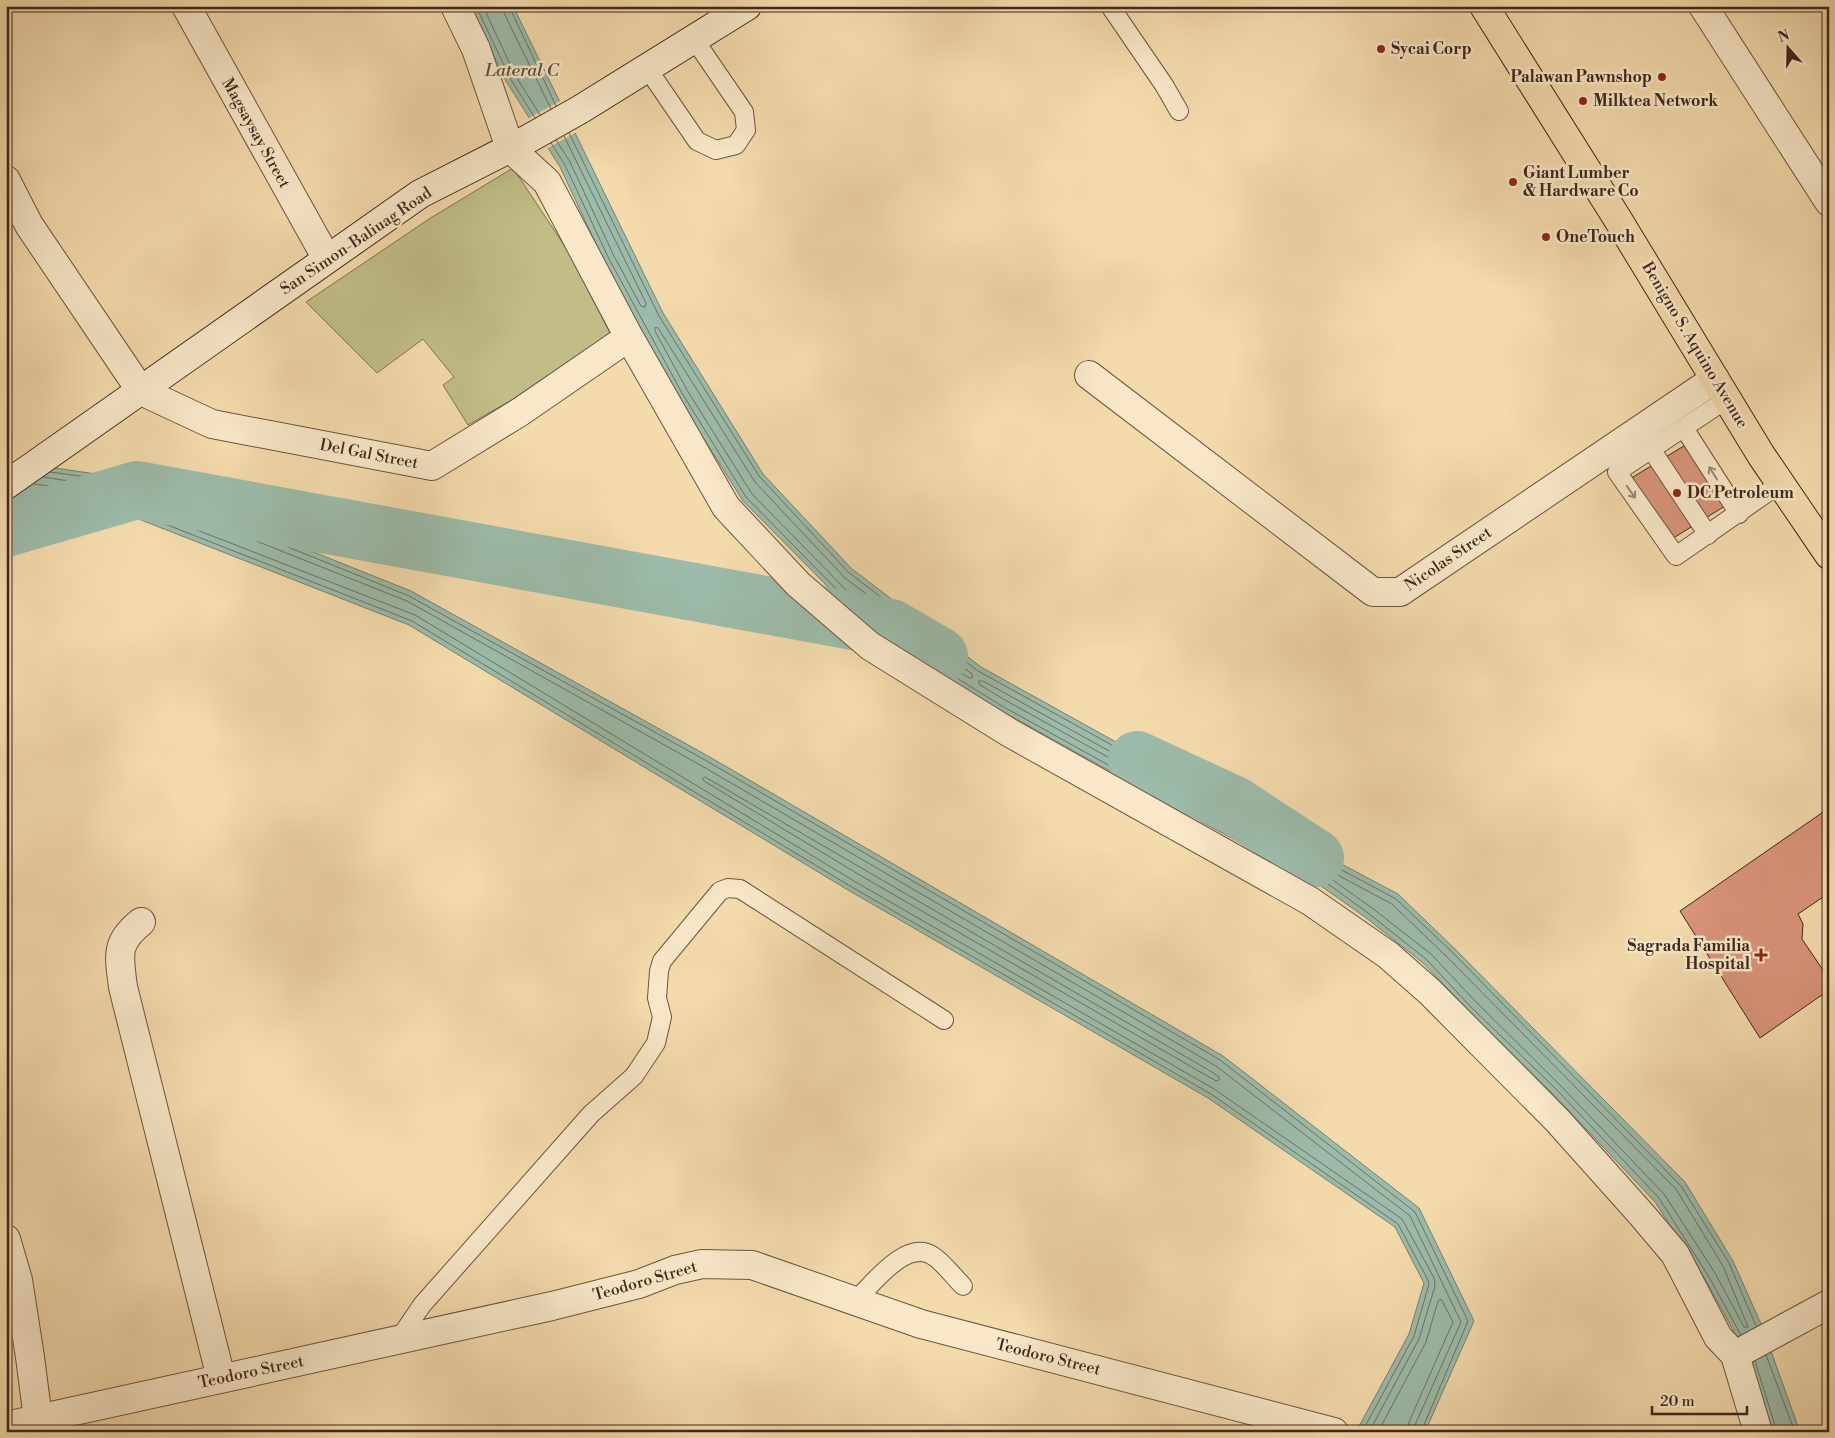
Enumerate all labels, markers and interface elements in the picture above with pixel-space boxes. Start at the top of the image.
north arrow [1762,22,1812,72]
text: N [1776,26,1792,47]
place label: Sycai Corp [1391,39,1472,59]
marker: Sycai Corp [1375,43,1387,55]
water label: Lateral C [484,59,560,82]
place label: Palawan Pawnshop [1510,67,1652,87]
marker: Palawan Pawnshop [1656,71,1668,83]
street label: Magsaysay Street [217,74,295,192]
place label: Milktea Network [1593,91,1719,111]
marker: Milktea Network [1577,95,1589,107]
place label: Giant Lumber & Hardware Co [1523,163,1639,201]
marker: Giant Lumber & Hardware Co [1507,176,1519,188]
street label: San Simon-Baliuag Road [276,183,436,299]
place label: OneTouch [1556,227,1635,247]
marker: OneTouch [1540,231,1552,243]
street label: Benigno S. Aquino Avenue [1637,257,1753,432]
street label: Del Gal Street [318,435,420,473]
one-way arrow [1708,466,1718,480]
place label: DC Petroleum [1687,483,1794,503]
one-way arrow [1626,485,1636,499]
marker: DC Petroleum [1671,487,1683,499]
street label: Nicolas Street [1401,522,1496,595]
place label: Sagrada Familia Hospital [1627,936,1751,974]
marker: Sagrada Familia Hospital [1754,948,1768,962]
street label: Teodoro Street [591,1256,700,1305]
street label: Teodoro Street [993,1334,1103,1380]
street label: Teodoro Street [196,1351,306,1393]
scale bar [1652,1383,1748,1415]
text: 20 m [1660,1392,1695,1411]

